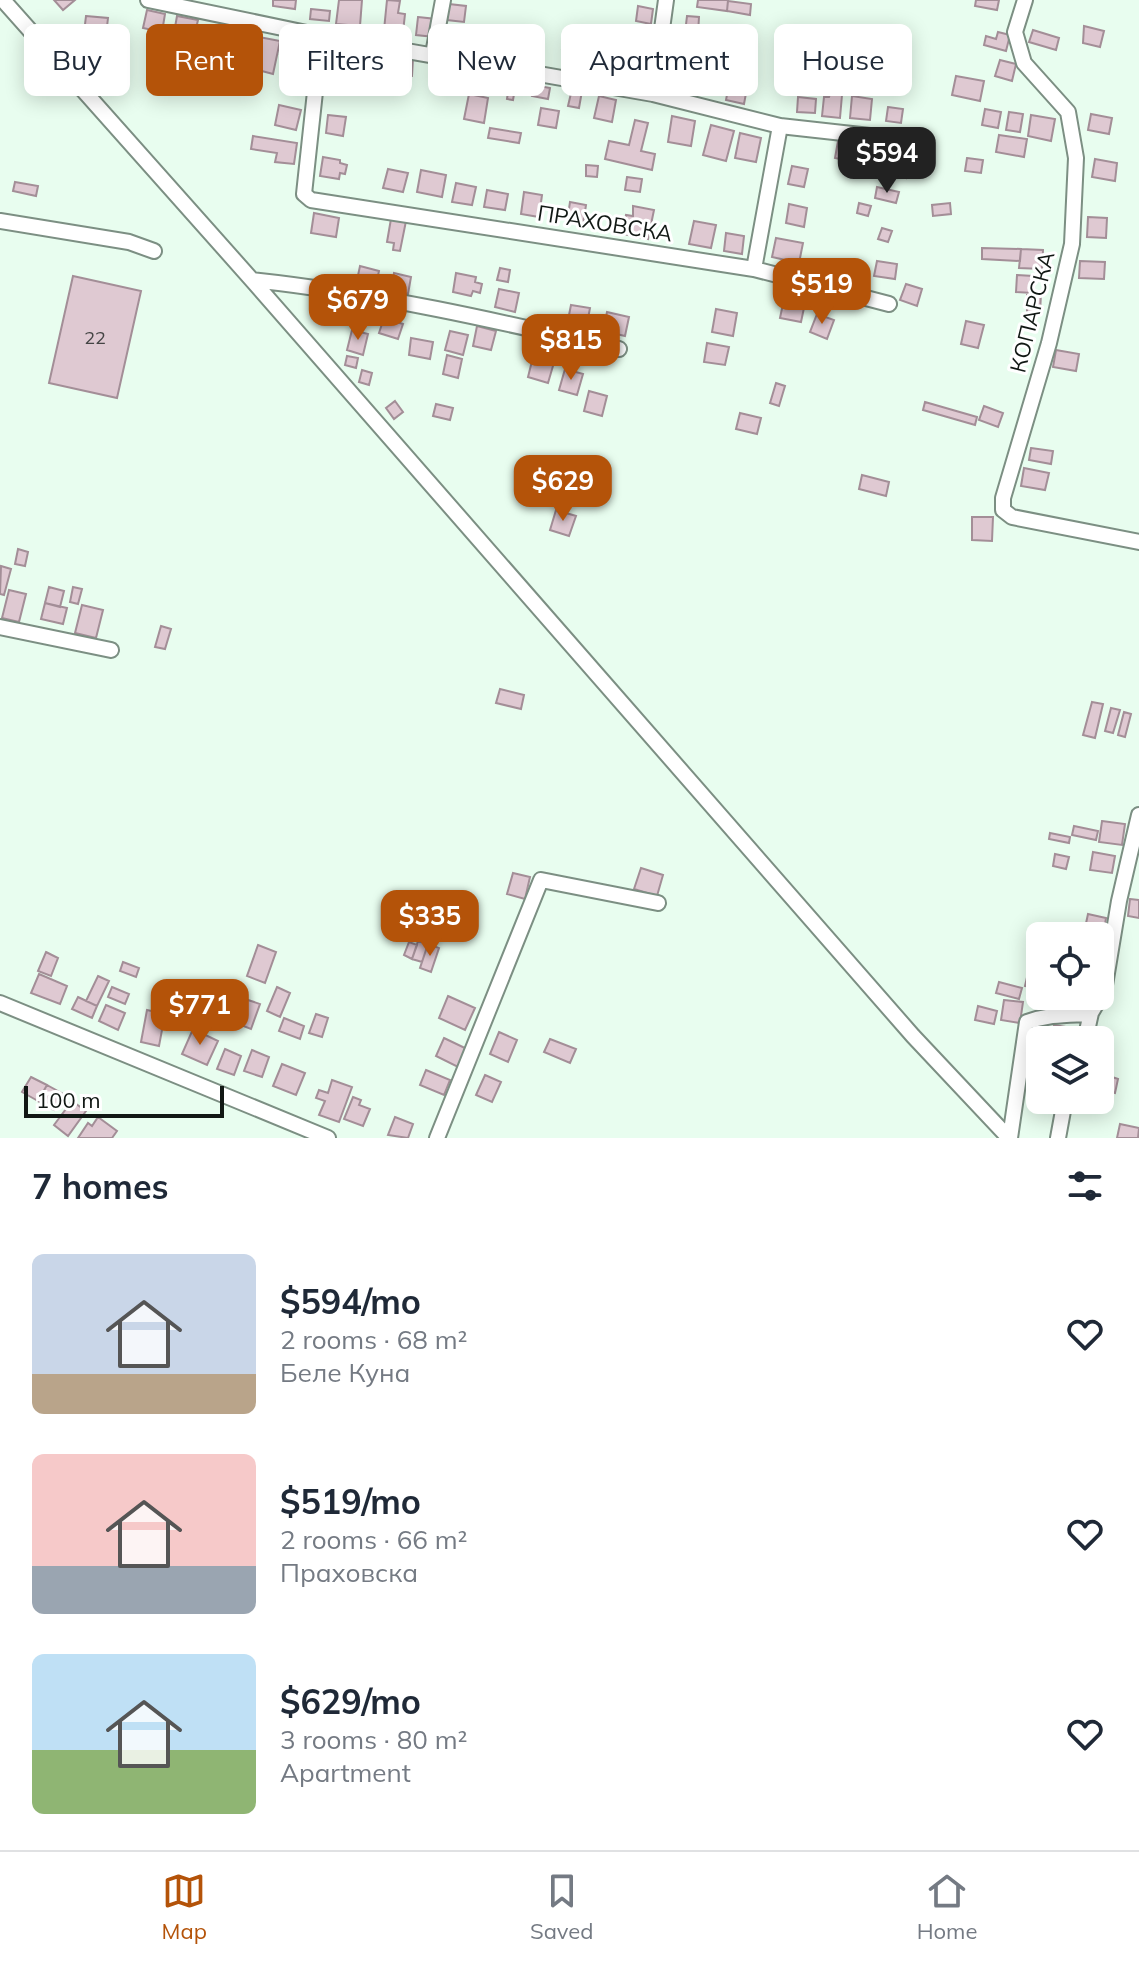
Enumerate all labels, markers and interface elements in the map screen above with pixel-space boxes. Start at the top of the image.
chip: Buy [24,24,130,96]
chip: Rent [146,24,263,96]
chip: Filters [279,24,412,96]
chip: New [428,24,545,96]
chip: Apartment [561,24,758,96]
chip: House [774,24,912,96]
pin: $594 [840,127,934,195]
text: $594 [856,136,918,169]
street label: ПРАХОВСКА [535,199,675,247]
street label: КОПАРСКА [1003,249,1061,375]
pin: $519 [775,258,869,326]
text: $519 [791,267,853,300]
pin: $679 [311,274,405,342]
text: $679 [327,283,389,316]
pin: $815 [524,314,618,382]
text: $815 [540,323,602,356]
house number: 22 [84,326,106,349]
pin: $629 [516,455,610,523]
text: $629 [532,464,594,497]
pin: $335 [383,890,477,958]
text: $335 [399,899,461,932]
map controls [1026,922,1114,1114]
button: locate [1026,922,1114,1010]
pin: $771 [153,979,247,1047]
text: $771 [169,988,231,1021]
button: layers [1026,1026,1114,1114]
scale bar [24,1082,224,1118]
text: 100 m [36,1086,101,1114]
icon: filters [1063,1164,1107,1208]
text: 7 homes [32,1165,169,1208]
text: $594/mo [280,1280,421,1323]
icon: home [96,1286,192,1382]
icon: heart [1063,1312,1107,1356]
text: 2 rooms · 68 m² [280,1323,467,1356]
text: Беле Куна [280,1356,410,1389]
text: $519/mo [280,1480,421,1523]
icon: home [96,1486,192,1582]
icon: heart [1063,1512,1107,1556]
text: 2 rooms · 66 m² [280,1523,467,1556]
text: Праховска [280,1556,418,1589]
text: $629/mo [280,1680,421,1723]
icon: home [96,1686,192,1782]
icon: heart [1063,1712,1107,1756]
text: 3 rooms · 80 m² [280,1723,467,1756]
text: Apartment [280,1756,411,1789]
tab: Map [162,1869,207,1945]
tab: Saved [530,1869,594,1945]
tab: Home [917,1869,977,1945]

